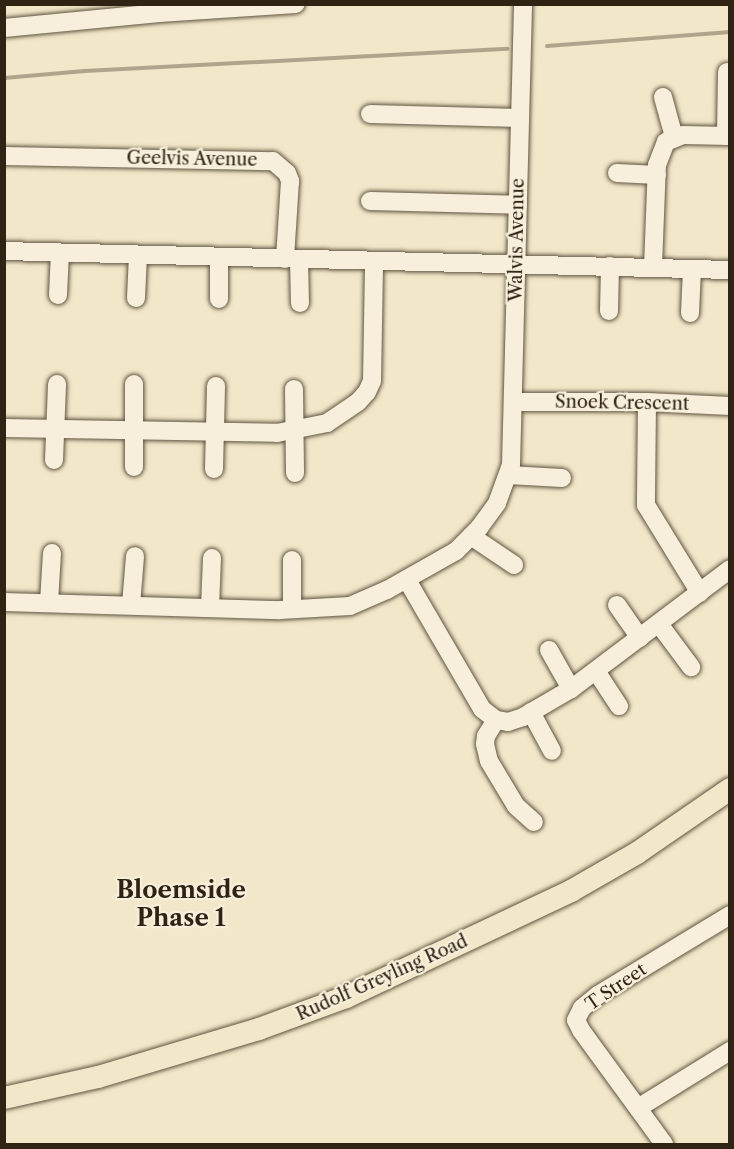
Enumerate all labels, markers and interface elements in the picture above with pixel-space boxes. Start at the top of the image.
street label: Geelvis Avenue [126,147,258,171]
street label: Walvis Avenue [505,178,529,302]
street label: Snoek Crescent [554,391,690,415]
district label: Bloemside Phase 1 [116,876,246,932]
street label: Rudolf Greyling Road [293,930,471,1026]
street label: T Street [581,959,651,1015]

